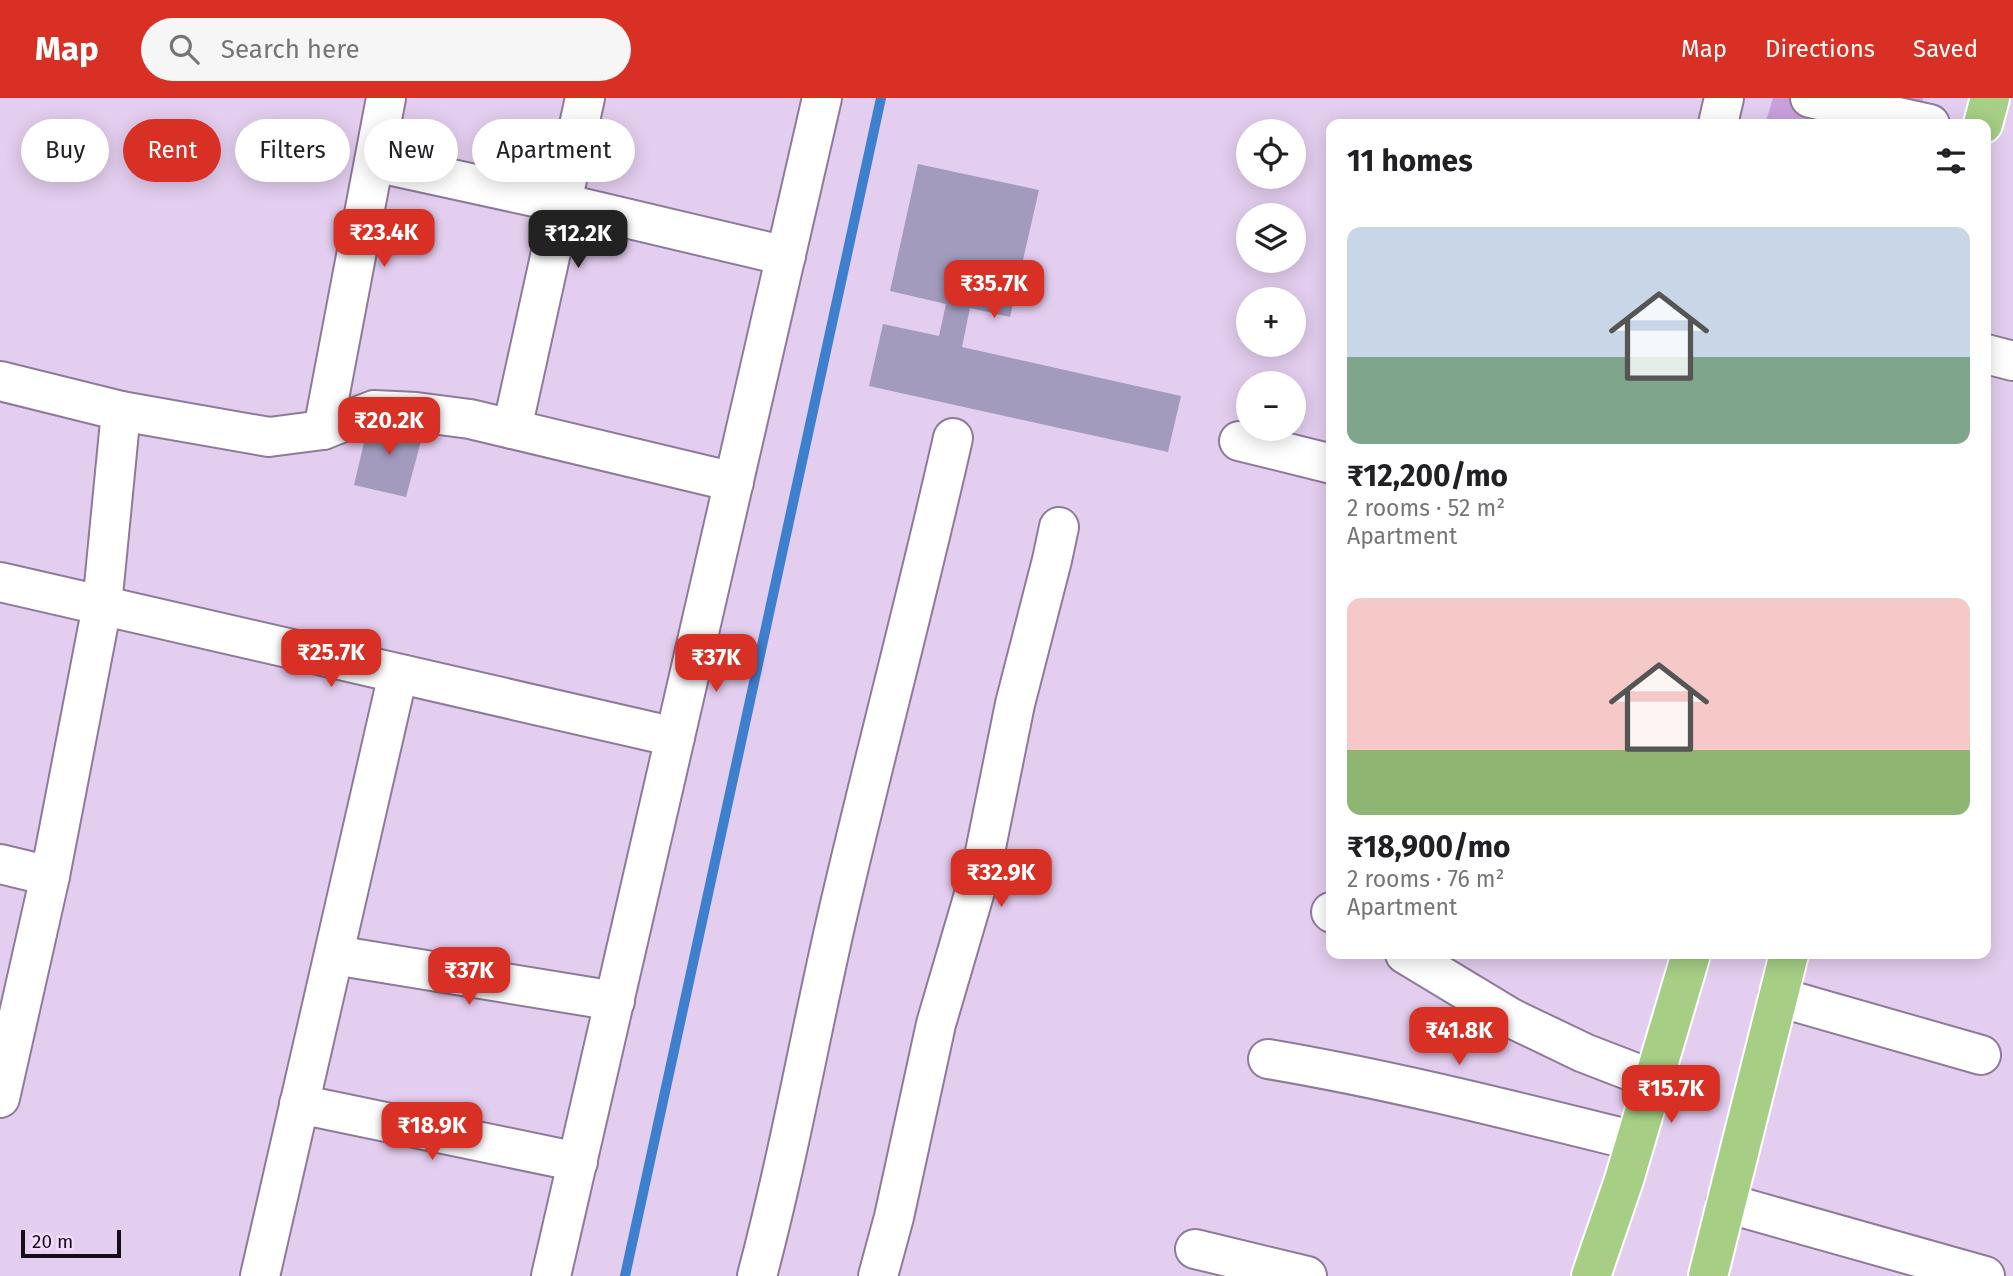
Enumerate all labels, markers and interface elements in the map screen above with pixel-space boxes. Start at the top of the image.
search box [141,18,631,81]
text: Map [35,29,99,69]
icon: search [165,30,203,68]
text: Search here [221,34,360,65]
text: Map [1681,35,1727,63]
text: Directions [1765,35,1875,63]
text: Saved [1913,35,1978,63]
chip: Buy [21,119,109,182]
chip: Rent [123,119,221,182]
chip: Filters [235,119,350,182]
chip: New [364,119,458,182]
chip: Apartment [472,119,635,182]
map controls [1236,119,1306,441]
button: locate [1236,119,1306,189]
icon: filters [1932,142,1970,180]
text: 11 homes [1347,143,1473,179]
button: layers [1236,203,1306,273]
pin: ₹23.4K [327,209,441,269]
pin: ₹12.2K [521,211,635,270]
text: ₹23.4K [350,218,418,246]
text: ₹12.2K [545,219,612,247]
pin: ₹35.7K [937,260,1051,320]
text: ₹35.7K [960,269,1028,297]
icon: home [1596,273,1722,399]
button: + [1236,287,1306,357]
button: − [1236,371,1306,441]
pin: ₹20.2K [332,398,446,457]
text: ₹20.2K [354,406,424,434]
text: ₹12,200/mo [1347,458,1508,494]
text: 2 rooms · 52 m² [1347,494,1505,522]
text: Apartment [1347,522,1457,550]
pin: ₹25.7K [274,630,388,689]
pin: ₹37K [675,634,757,694]
text: ₹25.7K [297,638,365,666]
text: ₹37K [691,643,741,671]
icon: home [1596,644,1722,770]
text: ₹18,900/mo [1347,829,1511,865]
pin: ₹32.9K [944,850,1058,909]
text: ₹32.9K [967,858,1035,886]
text: 2 rooms · 76 m² [1347,865,1505,893]
text: Apartment [1347,893,1457,921]
pin: ₹37K [428,948,510,1007]
text: ₹37K [444,956,494,984]
pin: ₹41.8K [1402,1007,1516,1067]
text: ₹41.8K [1425,1016,1493,1044]
pin: ₹15.7K [1614,1066,1728,1125]
text: ₹15.7K [1638,1074,1704,1102]
pin: ₹18.9K [375,1102,489,1162]
text: ₹18.9K [398,1111,466,1139]
scale bar [21,1227,121,1259]
text: 20 m [32,1230,73,1253]

